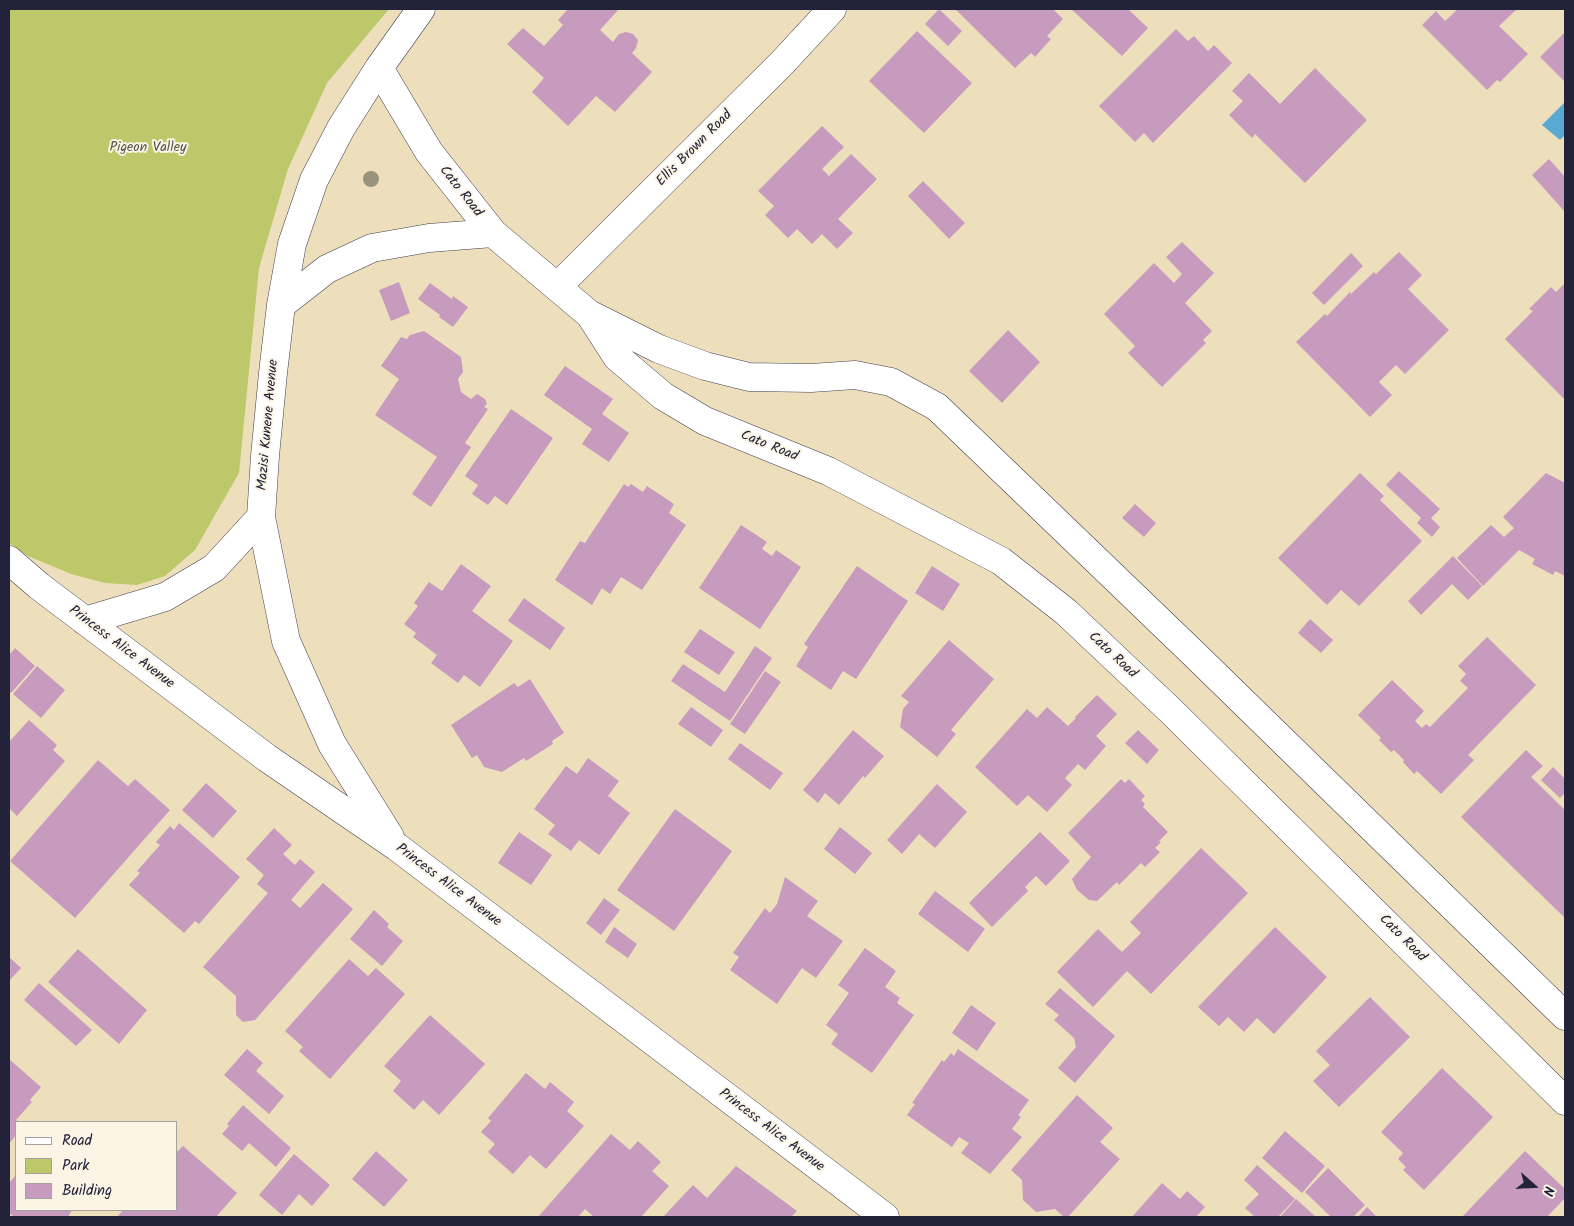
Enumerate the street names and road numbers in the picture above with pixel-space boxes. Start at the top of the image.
street label: Ellis Brown Road [654,108,736,190]
street label: Cato Road [435,163,485,221]
street label: Mazisi Kunene Avenue [255,359,283,491]
street label: Cato Road [738,428,800,466]
street label: Princess Alice Avenue [65,603,177,693]
street label: Cato Road [1084,629,1140,683]
street label: Princess Alice Avenue [392,841,504,931]
street label: Cato Road [1375,912,1429,966]
street label: Princess Alice Avenue [715,1086,827,1176]

